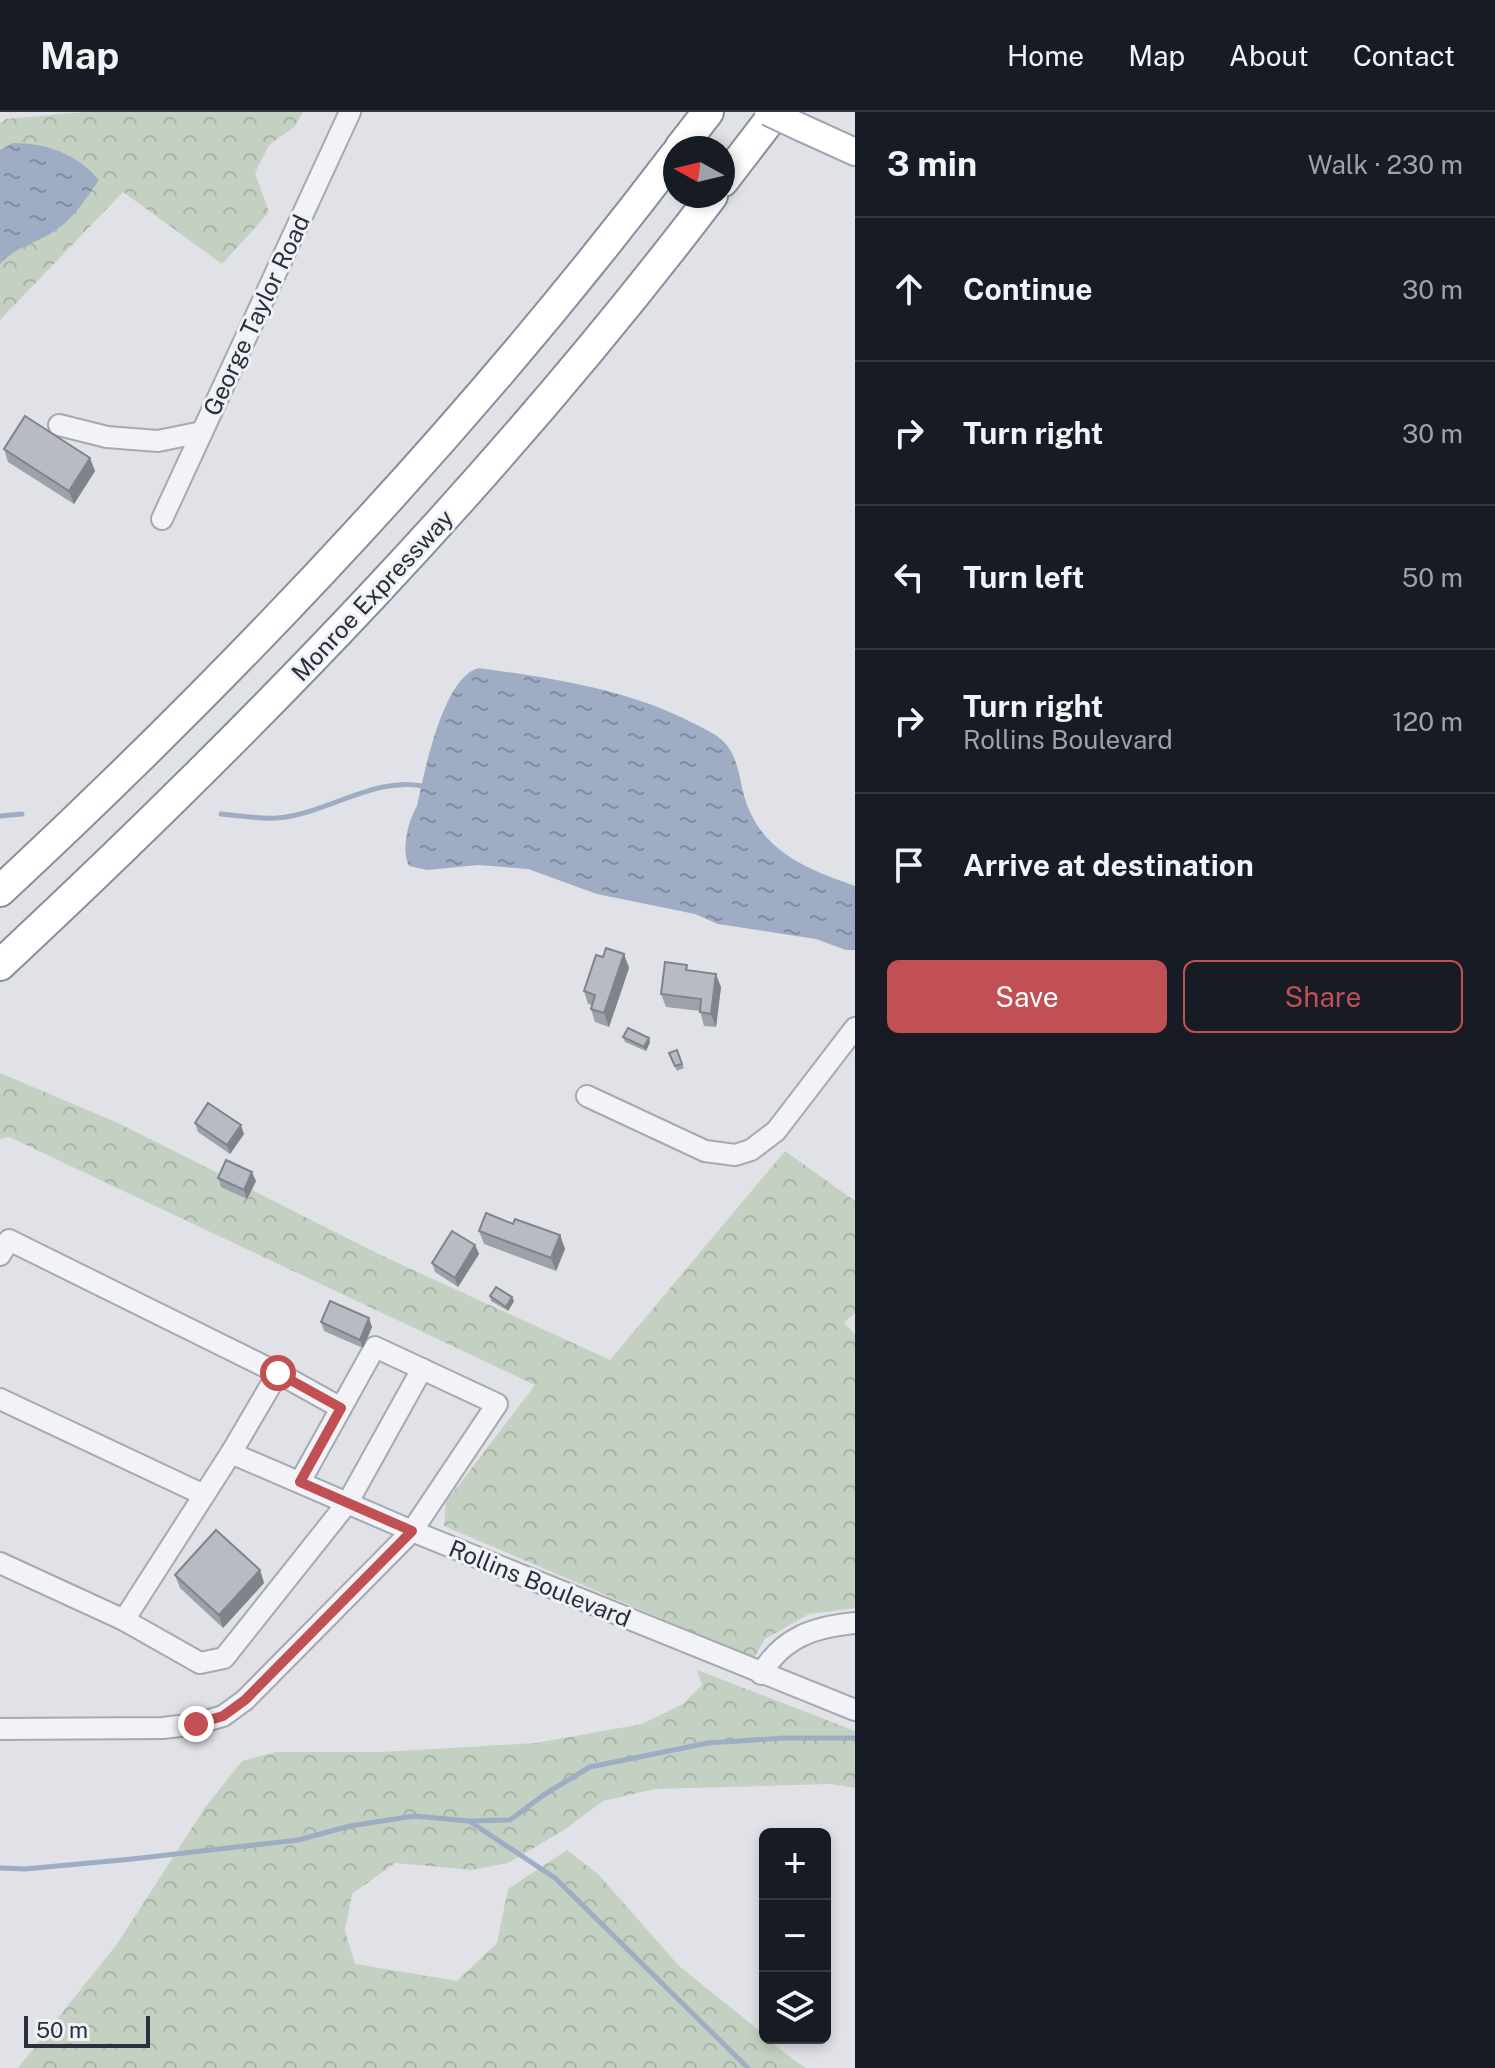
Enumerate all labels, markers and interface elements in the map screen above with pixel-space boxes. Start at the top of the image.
text: Map [40,33,119,78]
text: Home [1007,39,1084,72]
text: Map [1128,39,1185,72]
text: About [1229,39,1309,72]
text: Contact [1353,39,1455,72]
north arrow [663,136,735,208]
text: 3 min [887,144,977,184]
text: Walk · 230 m [1308,149,1463,180]
street label: George Taylor Road [197,210,315,420]
icon: ahead [887,267,931,311]
text: Continue [963,271,1093,307]
text: 30 m [1402,274,1463,305]
icon: right [887,411,931,455]
text: Turn right [963,415,1103,451]
text: 30 m [1402,418,1463,449]
street label: Monroe Expressway [285,503,459,686]
icon: left [887,555,931,599]
text: Turn left [963,559,1084,595]
text: 50 m [1402,562,1463,593]
text: Turn right [963,688,1103,724]
icon: right [887,699,931,743]
text: 120 m [1392,706,1463,737]
text: Rollins Boulevard [963,724,1173,755]
icon: arrive [887,843,931,887]
text: Arrive at destination [963,847,1254,883]
button: Save [887,960,1167,1033]
button: Share [1183,960,1463,1033]
route start [260,1355,296,1391]
street label: Rollins Boulevard [445,1534,635,1632]
route end [178,1706,214,1742]
map controls [759,1828,831,2044]
button: + [759,1828,831,1900]
button: − [759,1900,831,1972]
button: layers [759,1972,831,2044]
scale bar [24,2012,150,2048]
text: 50 m [36,2017,88,2043]

